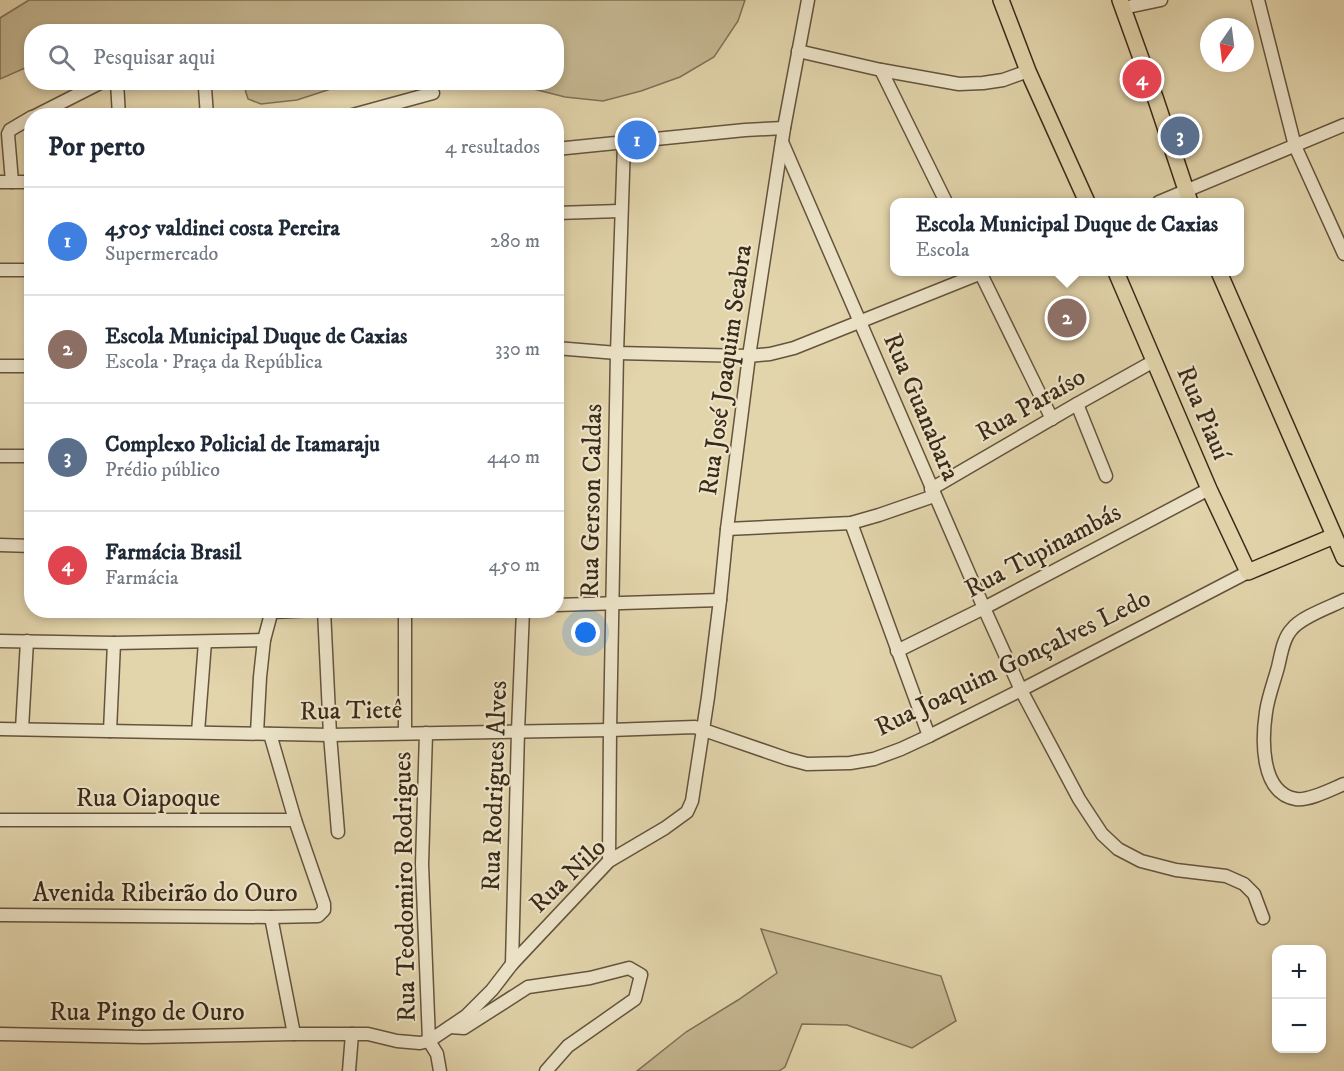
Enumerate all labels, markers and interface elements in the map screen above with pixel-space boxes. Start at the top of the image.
north arrow [1200,18,1254,72]
search box [24,24,564,90]
icon: search [45,41,78,74]
text: Pesquisar aqui [93,44,215,71]
pin: 4 [1122,56,1162,101]
pin: 3 [1160,114,1200,158]
pin: 1 [618,118,656,162]
text: Por perto [48,131,145,164]
text: 4 resultados [445,135,540,160]
popup [890,198,1244,276]
text: Escola Municipal Duque de Caxias [916,211,1218,238]
text: 4505 valdinei costa Pereira [105,215,340,242]
text: 1 [64,229,71,254]
text: 280 m [490,229,540,254]
text: Escola [916,238,969,263]
text: Supermercado [105,242,218,267]
street label: Rua José Joaquim Seabra [692,242,760,498]
pin: 2 [1048,296,1086,340]
text: Escola Municipal Duque de Caxias [105,323,407,350]
street label: Rua Guanabara [875,328,967,486]
text: 2 [63,337,72,362]
text: 330 m [495,337,540,362]
text: Escola · Praça da República [105,350,322,375]
street label: Rua Paraíso [970,360,1092,450]
street label: Rua Piauí [1169,361,1238,466]
street label: Rua Gerson Caldas [574,404,610,598]
text: Complexo Policial de Itamaraju [105,431,380,458]
text: 3 [64,445,71,470]
text: 440 m [487,445,540,470]
text: Prédio público [105,458,220,483]
street label: Rua Tupinambás [959,496,1127,606]
text: Farmácia Brasil [105,539,241,566]
text: 4 [62,553,73,578]
text: 450 m [489,553,540,578]
text: Farmácia [105,566,178,591]
street label: Rua Joaquim Gonçalves Ledo [870,582,1156,744]
your location [571,618,600,647]
street label: Rua Rodrigues Alves [475,680,515,892]
street label: Rua Tietê [299,694,403,728]
street label: Rua Teodomiro Rodrigues [386,751,424,1023]
street label: Rua Oiapoque [76,782,220,815]
street label: Rua Nilo [523,831,613,921]
street label: Avenida Ribeirão do Ouro [32,877,298,910]
map controls [1272,945,1326,1053]
button: + [1272,945,1326,999]
street label: Rua Pingo de Ouro [49,996,245,1029]
button: − [1272,999,1326,1053]

